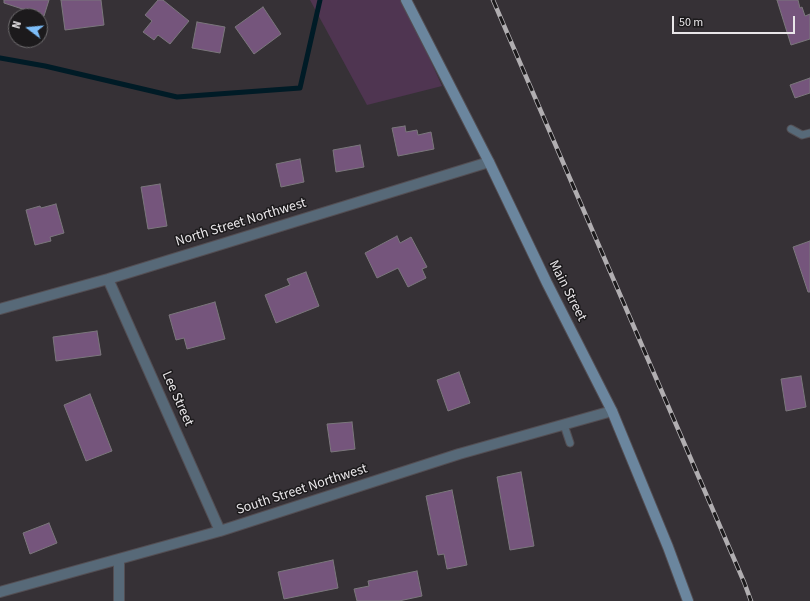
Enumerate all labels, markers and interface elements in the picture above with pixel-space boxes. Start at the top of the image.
north arrow [8,8,48,48]
scale bar [674,8,797,34]
text: 50 m [679,14,703,31]
text: N [9,19,25,30]
street label: North Street Northwest [174,195,308,251]
street label: Main Street [544,258,590,324]
street label: Lee Street [157,369,197,429]
street label: South Street Northwest [234,461,370,519]

